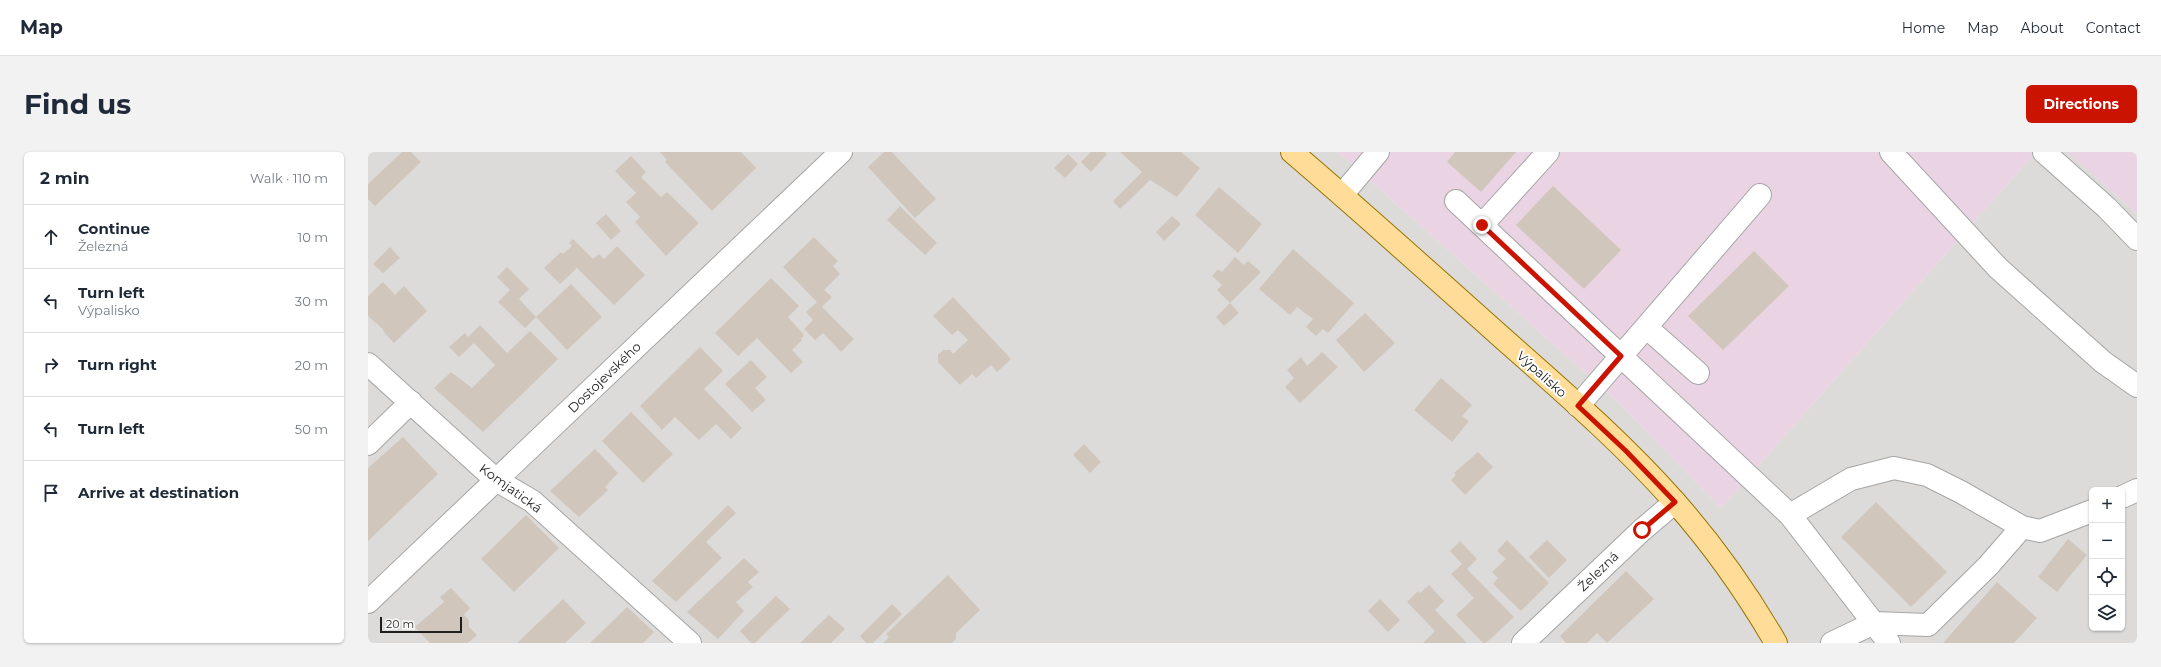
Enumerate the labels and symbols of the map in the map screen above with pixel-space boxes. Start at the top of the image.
route end [1473,216,1491,234]
street label: Dostojevského [564,338,644,416]
street label: Výpalisko [1514,347,1570,401]
street label: Komjatická [477,460,545,516]
route start [1633,521,1651,539]
street label: Železná [1574,548,1622,594]
scale bar [380,615,462,634]

